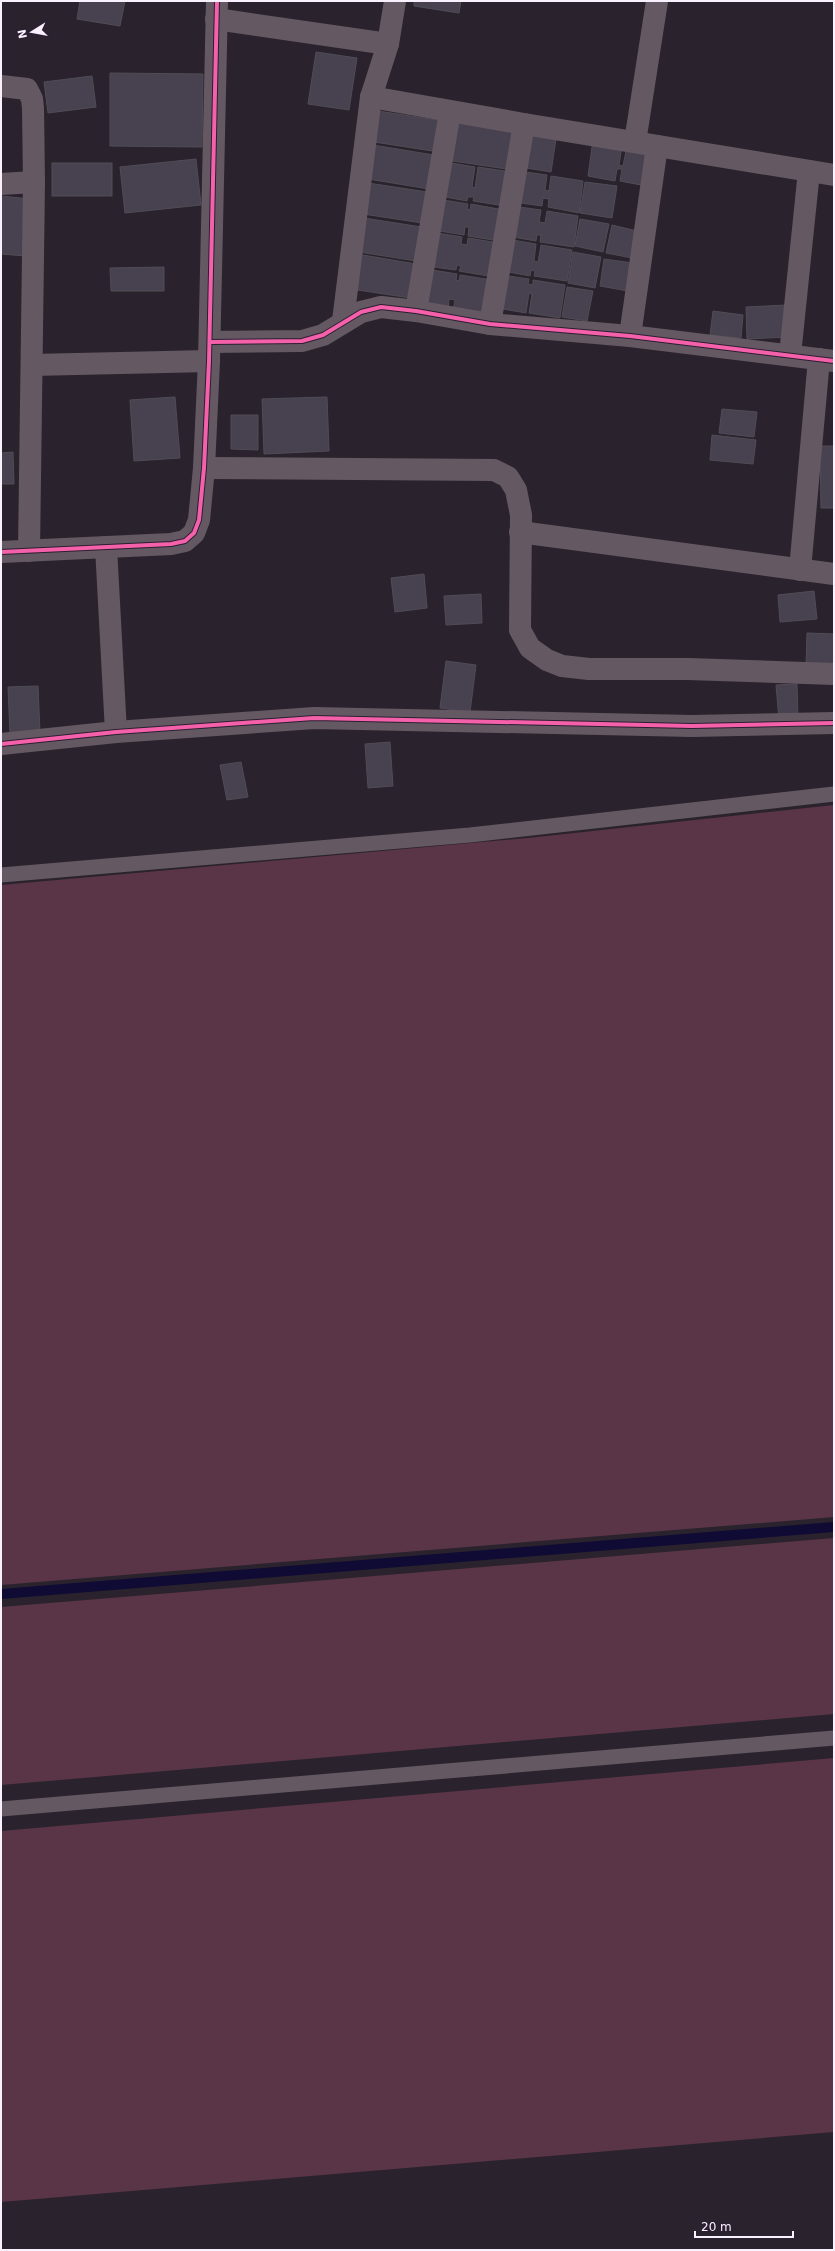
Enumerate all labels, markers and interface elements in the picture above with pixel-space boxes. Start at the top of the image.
north arrow [12,12,52,52]
text: N [15,28,30,40]
scale bar [695,2213,793,2239]
text: 20 m [701,2220,732,2234]

